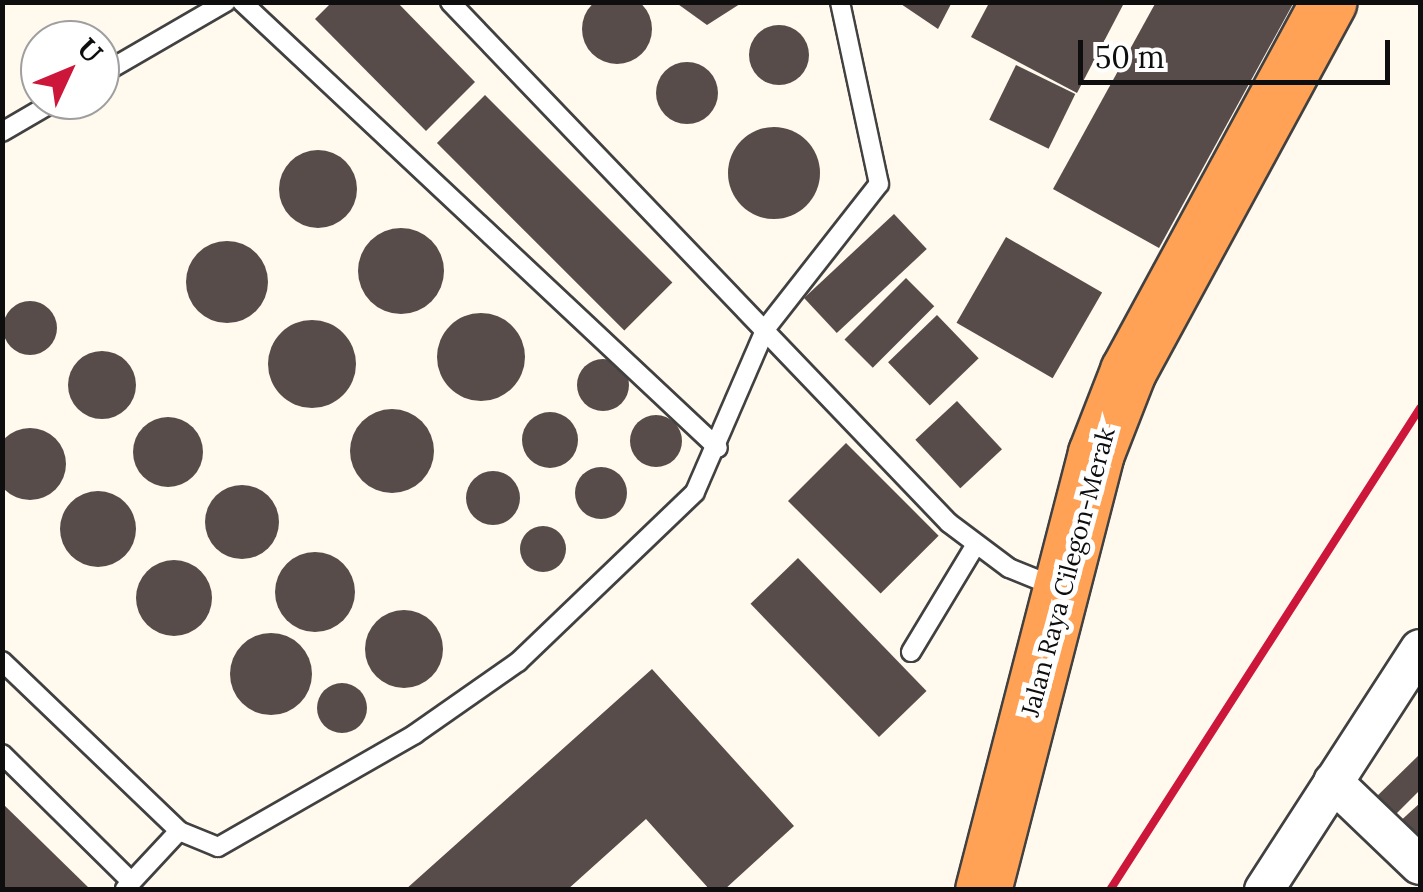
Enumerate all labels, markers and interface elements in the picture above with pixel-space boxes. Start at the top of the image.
north arrow [20,20,120,120]
scale bar [1083,20,1396,82]
text: U [70,30,110,71]
text: 50 m [1095,38,1165,76]
street label: Jalan Raya Cilegon-Merak [1015,424,1121,720]

